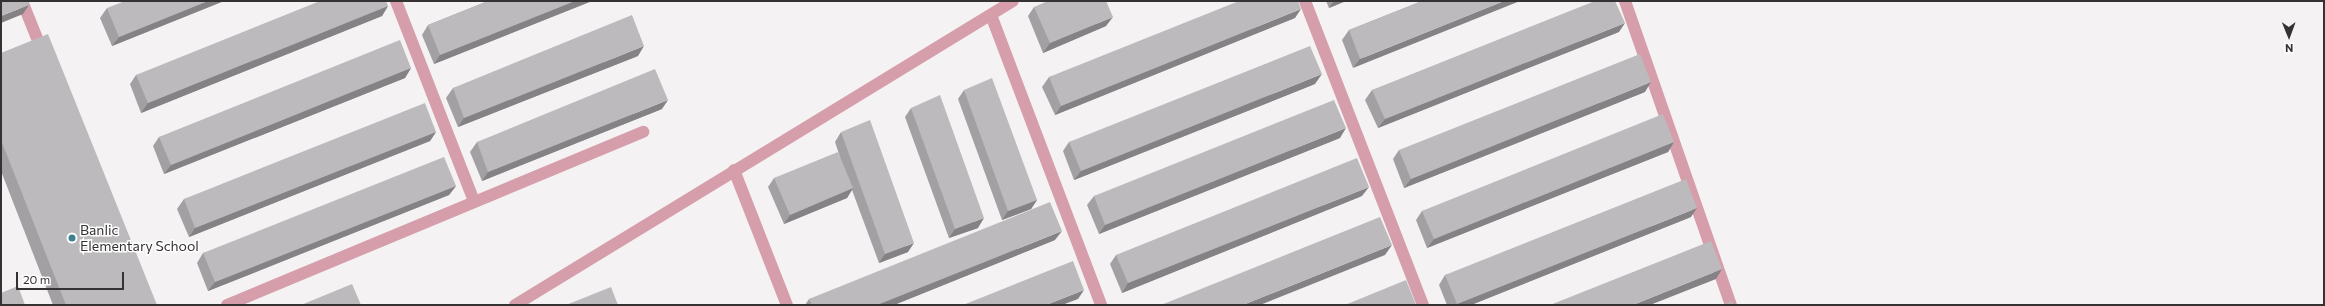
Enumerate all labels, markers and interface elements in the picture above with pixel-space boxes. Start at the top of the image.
north arrow [2269,16,2309,56]
text: N [2285,42,2293,55]
place label: Banlic Elementary School [80,222,199,254]
marker: Banlic Elementary School [67,233,77,243]
scale bar [18,264,126,290]
text: 20 m [23,272,50,286]

